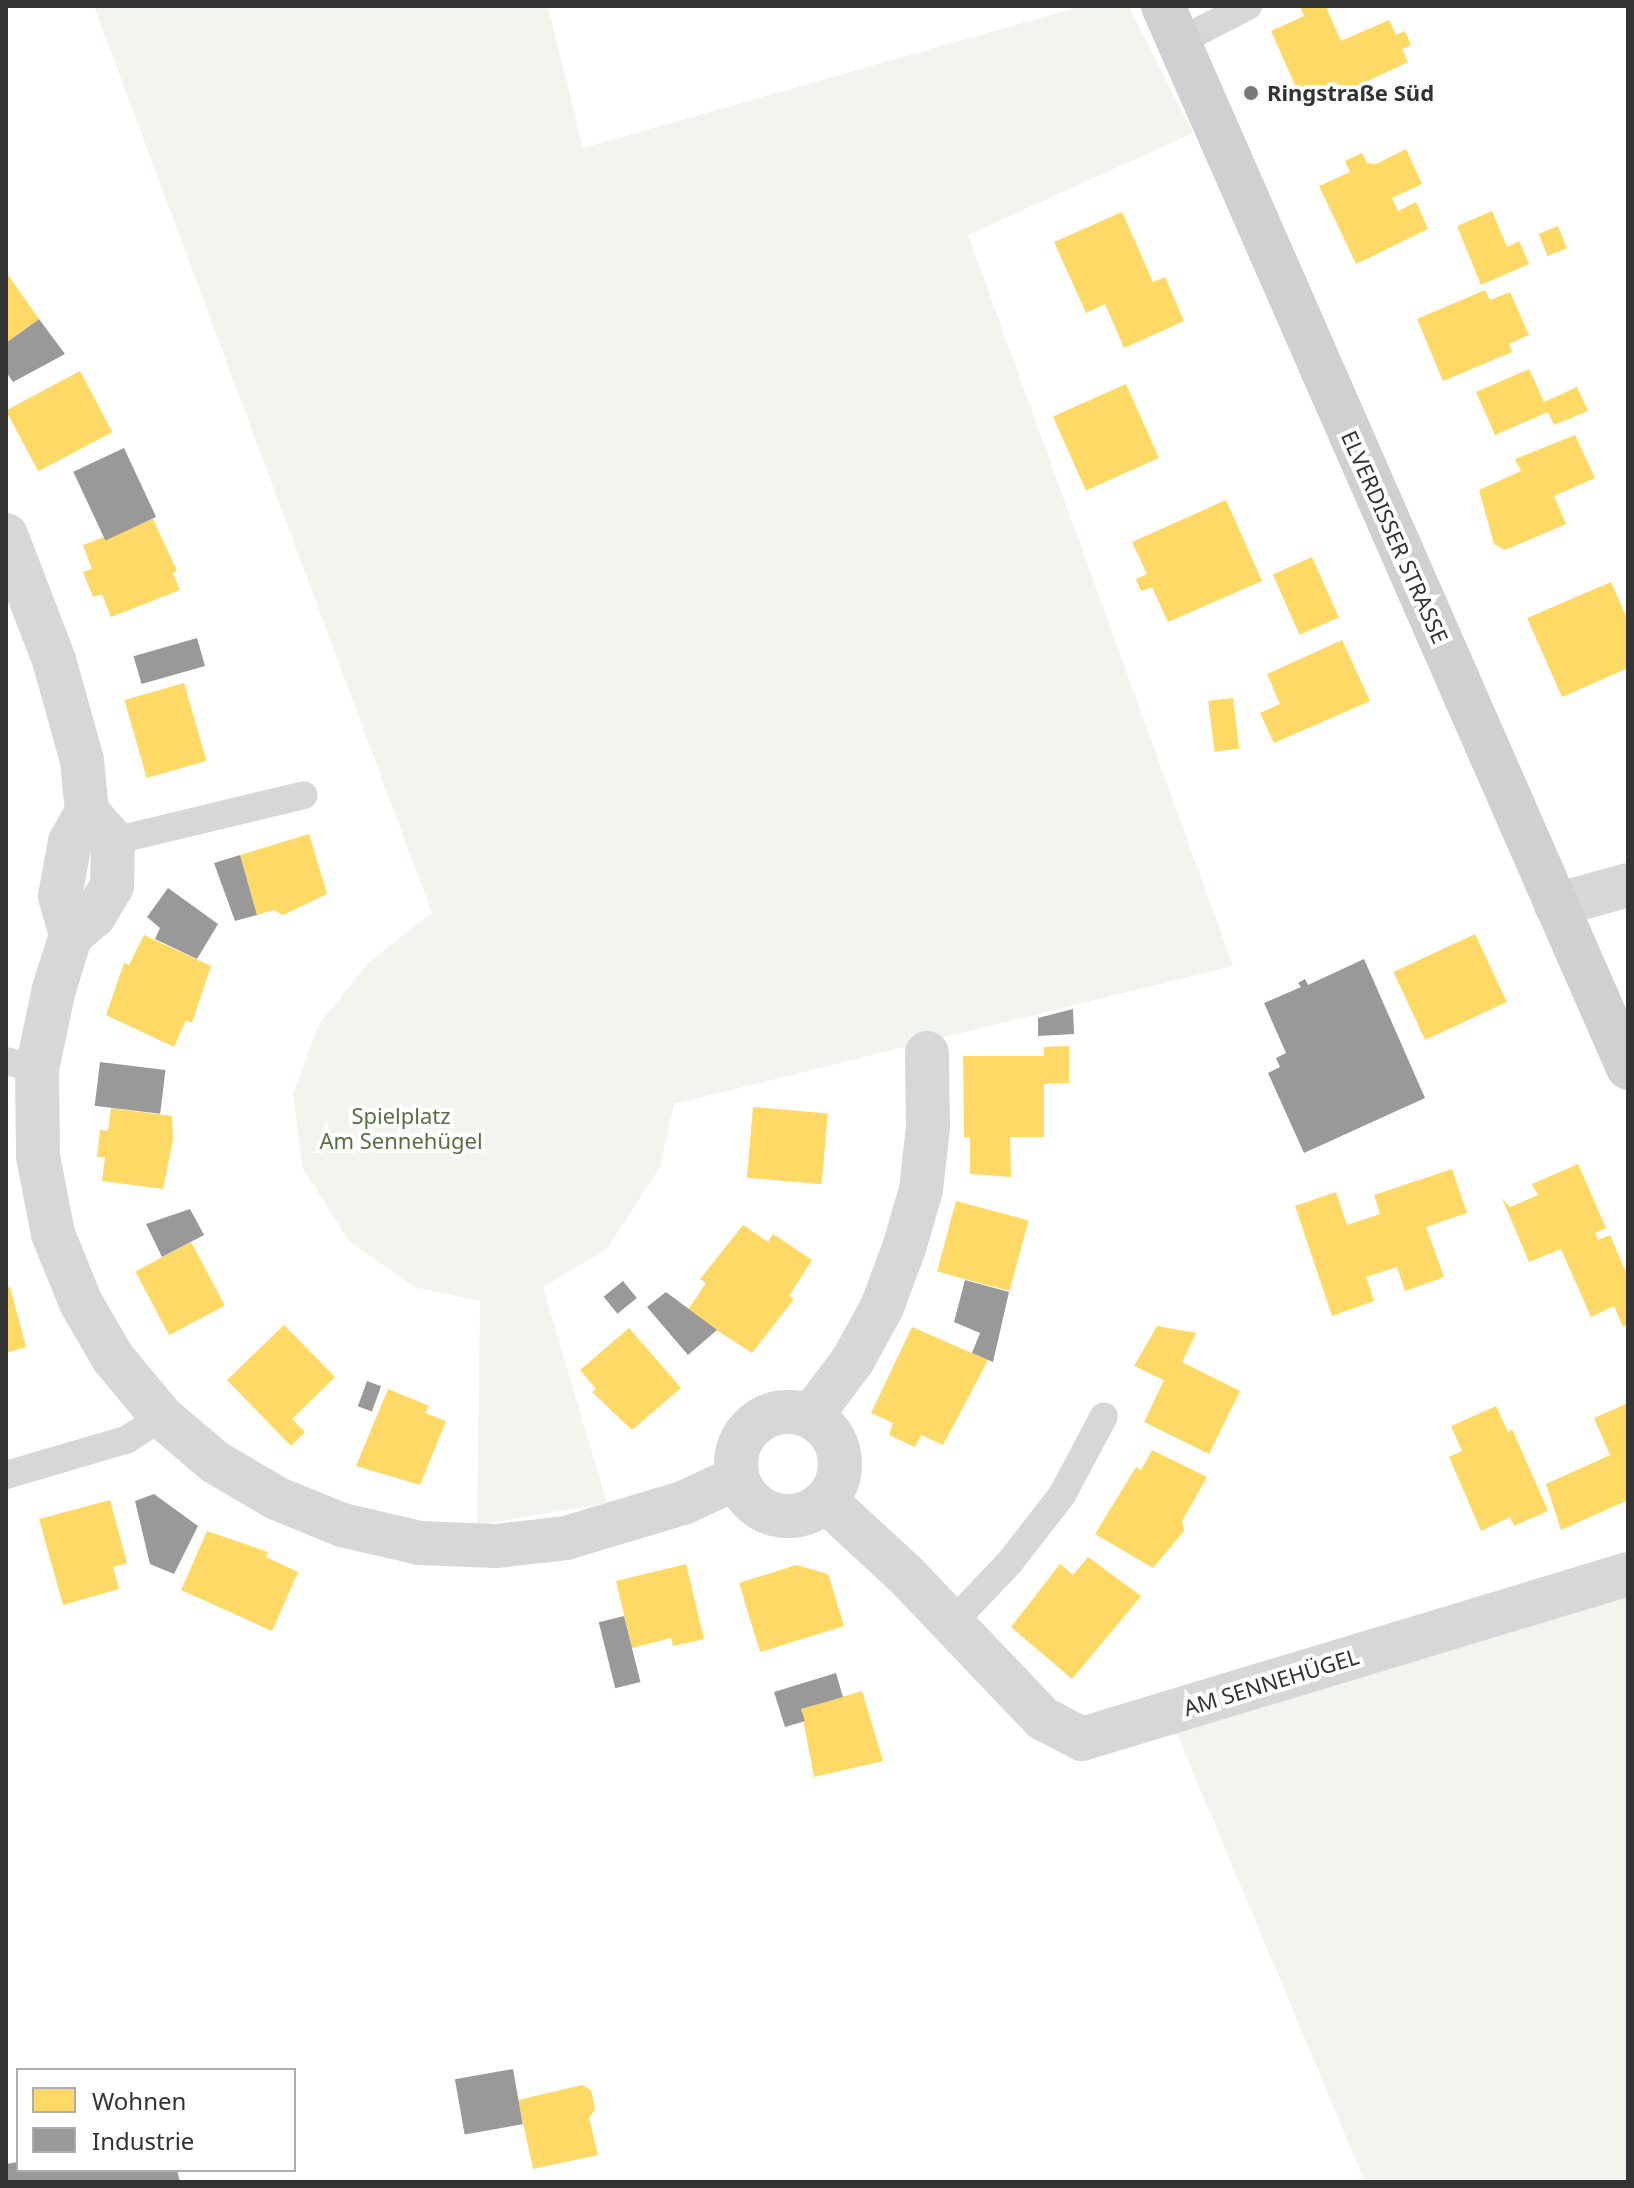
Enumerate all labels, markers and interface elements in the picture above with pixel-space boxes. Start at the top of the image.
place label: Ringstraße Süd [1267,80,1434,106]
marker: Ringstraße Süd [1242,84,1260,102]
street label: ELVERDISSER STRASSE [1336,426,1454,648]
park label: Spielplatz Am Sennehügel [319,1102,483,1154]
street label: AM SENNEHÜGEL [1180,1643,1362,1721]
legend [16,2068,296,2172]
text: Wohnen [92,2084,186,2117]
text: Industrie [92,2124,194,2157]

